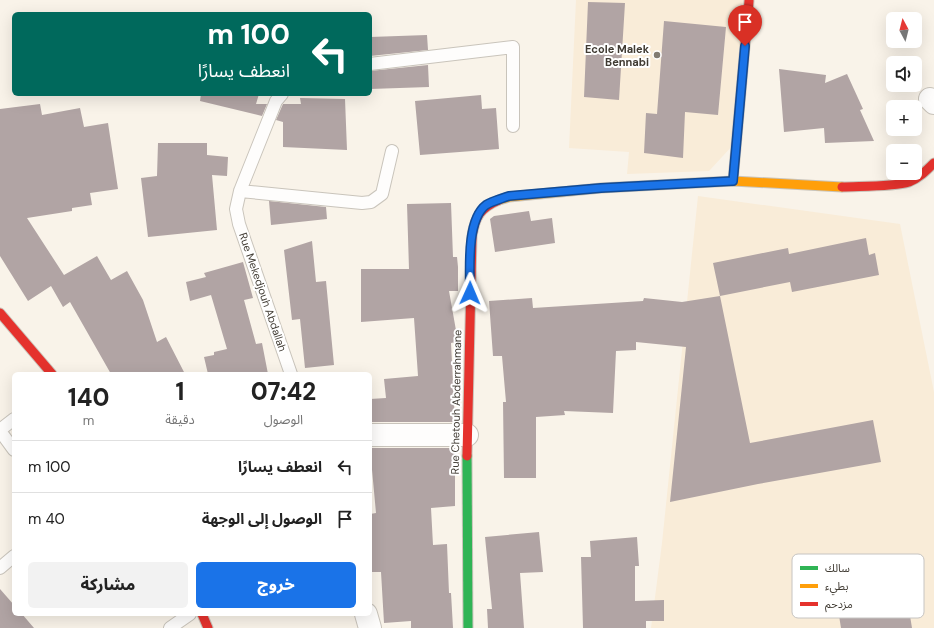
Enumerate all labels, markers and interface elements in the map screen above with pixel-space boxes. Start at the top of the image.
pin [728,5,762,46]
icon: arrive [734,11,756,33]
north arrow [886,12,922,48]
map controls [886,12,922,180]
text: 100 m [207,16,290,53]
icon: left [304,28,356,80]
place label: Ecole Malek Bennabi [585,42,650,69]
marker: Ecole Malek Bennabi [652,50,662,60]
button: sound [886,56,922,92]
text: انعطف يسارًا [198,59,290,83]
button: + [886,100,922,136]
button: − [886,144,922,180]
street label: Rue Mekedjouh Abdallah [236,231,290,353]
position arrow [449,272,491,314]
street label: Rue Chetouh Abderrahmane [448,330,464,474]
text: 1 [176,376,184,407]
text: 07:42 [251,376,316,407]
text: 140 [68,382,109,413]
text: دقيقة [165,411,195,428]
text: الوصول [264,411,303,428]
text: m [83,412,94,429]
icon: left [334,456,356,478]
text: 100 m [28,457,71,477]
text: انعطف يسارًا [238,457,322,477]
icon: arrive [334,508,356,530]
text: 40 m [28,509,65,529]
text: الوصول إلى الوجهة [202,509,322,529]
legend [792,554,924,618]
text: سالك [825,561,850,575]
button: مشاركة [28,562,188,608]
button: خروج [196,562,356,608]
text: بطيء [825,579,848,596]
text: مزدحم [825,597,853,613]

